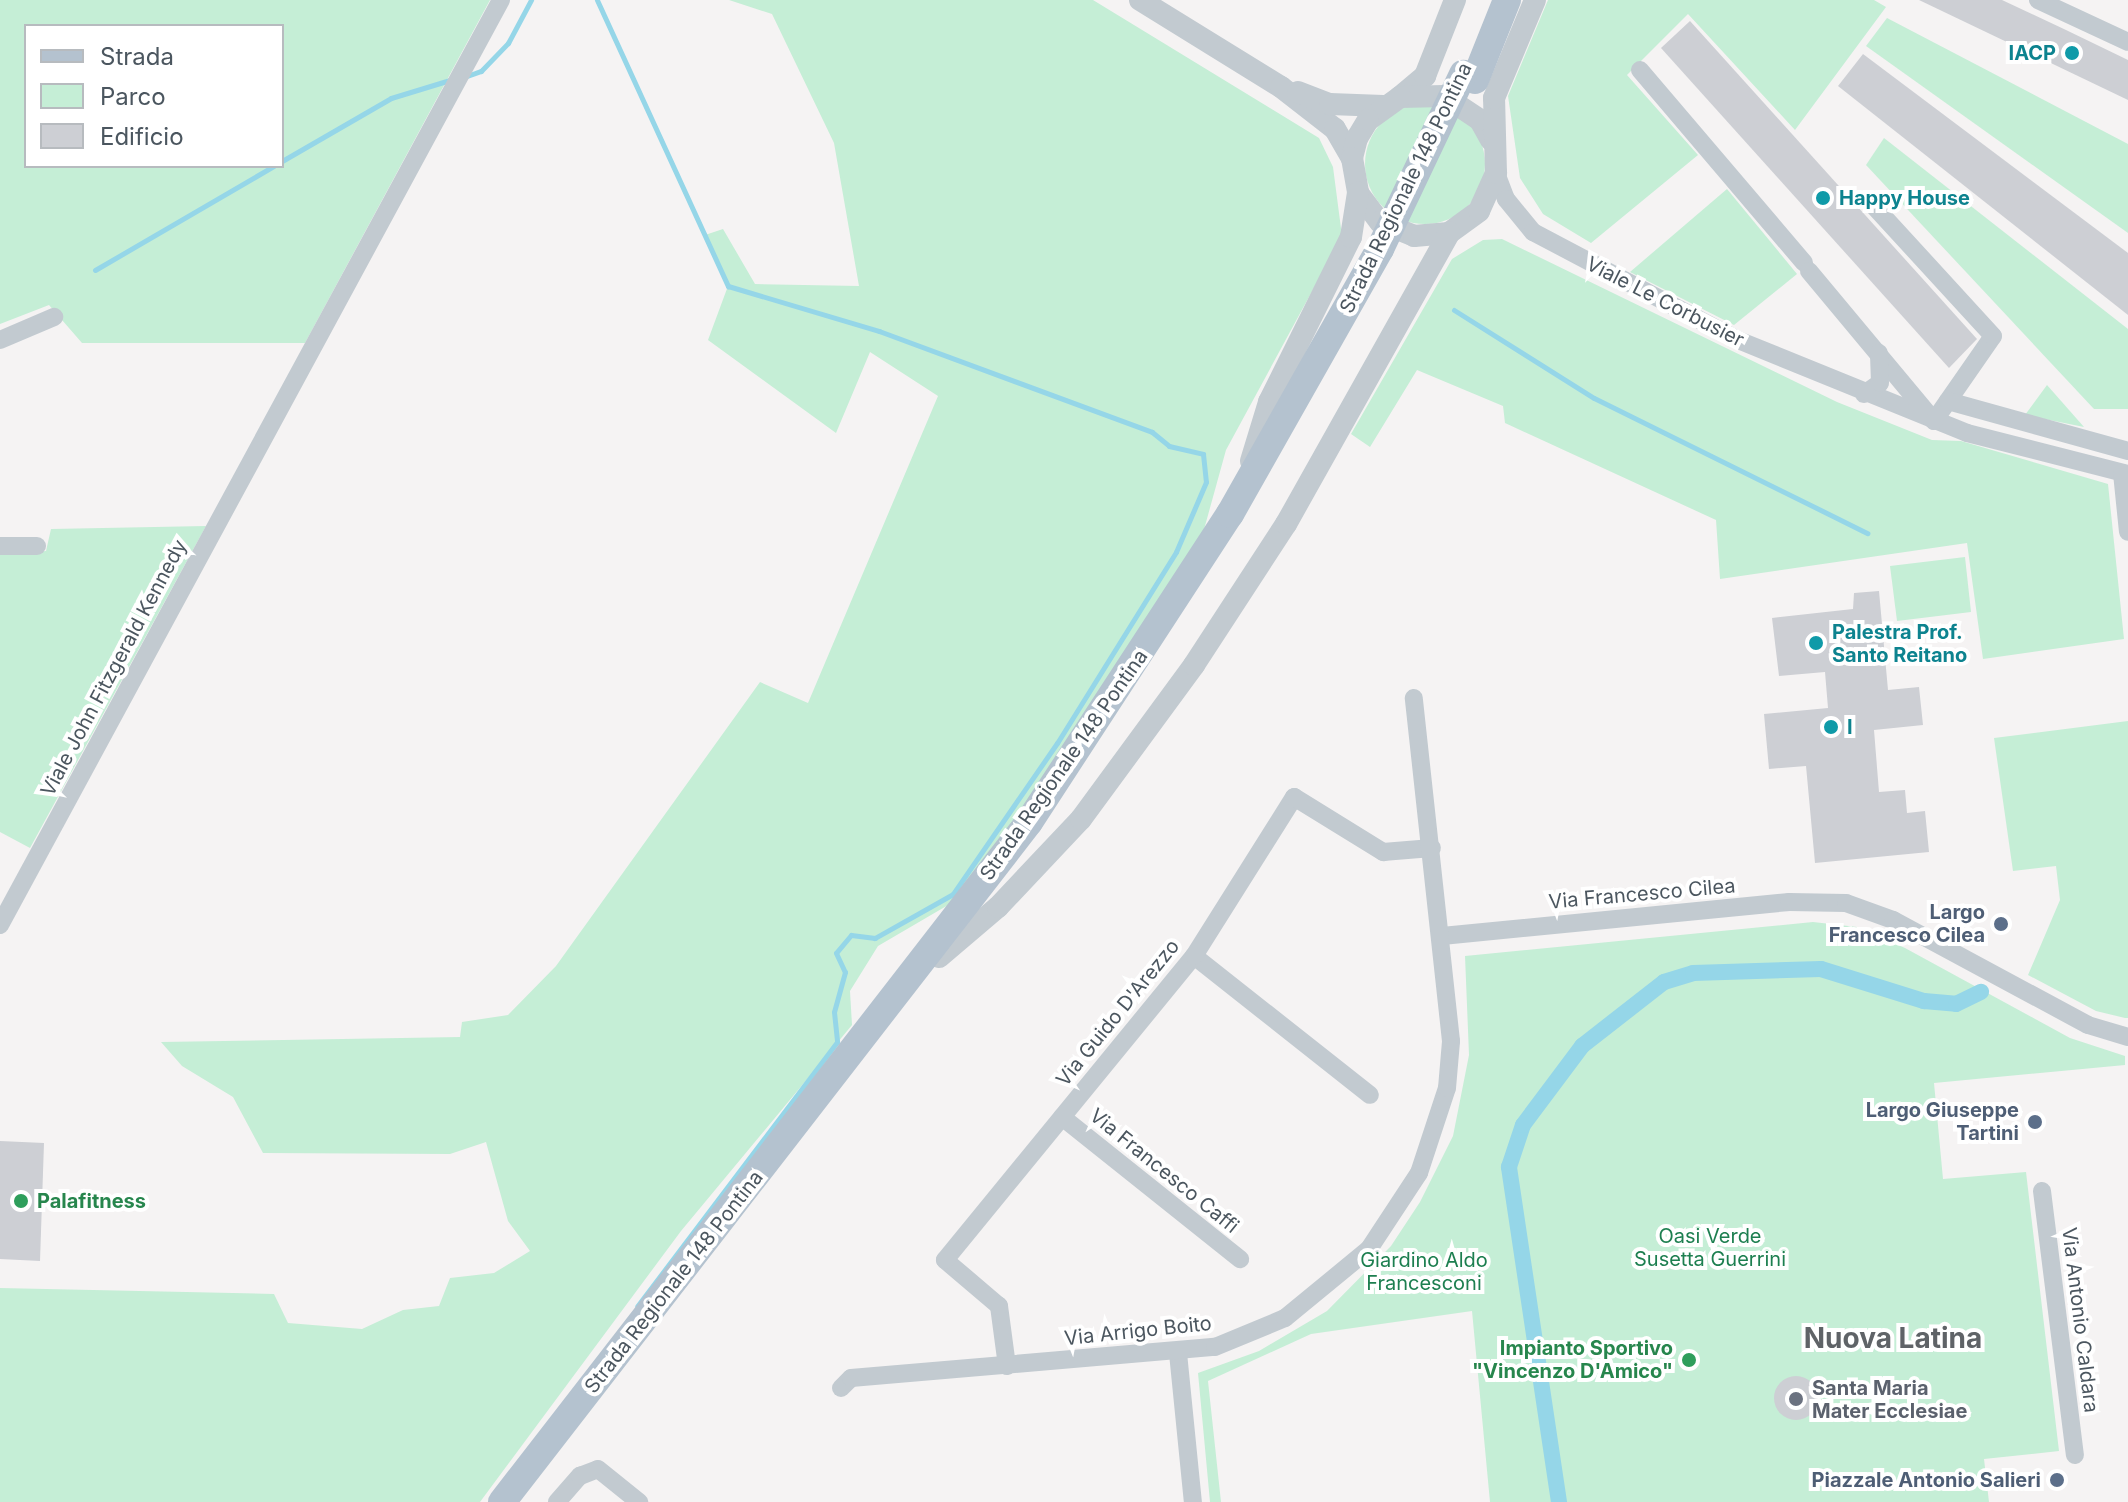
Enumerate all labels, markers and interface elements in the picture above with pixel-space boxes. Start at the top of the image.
legend [24,24,284,168]
place label: IACP [2009,41,2056,65]
text: Strada [100,42,174,71]
marker: IACP [2063,44,2081,62]
street label: Strada Regionale 148 Pontina [1335,59,1477,317]
text: Parco [100,82,166,111]
text: Edificio [100,122,184,151]
place label: Happy House [1839,186,1970,210]
marker: Happy House [1814,189,1832,207]
street label: Viale Le Corbusier [1582,252,1748,352]
street label: Viale John Fitzgerald Kennedy [36,536,192,800]
place label: Palestra Prof. Santo Reitano [1832,620,1967,667]
marker: Palestra Prof. Santo Reitano [1807,634,1825,652]
street label: Strada Regionale 148 Pontina [975,645,1153,885]
place label: I [1847,715,1853,739]
marker: I [1822,718,1840,736]
street label: Via Francesco Cilea [1548,874,1736,914]
place label: Largo Francesco Cilea [1829,900,1985,947]
marker: Largo Francesco Cilea [1992,915,2010,933]
street label: Via Guido D'Arezzo [1051,935,1185,1091]
place label: Largo Giuseppe Tartini [1866,1098,2019,1145]
street label: Via Francesco Caffi [1085,1104,1243,1238]
marker: Largo Giuseppe Tartini [2026,1113,2044,1131]
street label: Strada Regionale 148 Pontina [580,1166,768,1398]
place label: Palafitness [37,1189,146,1213]
marker: Palafitness [12,1192,30,1210]
park label: Oasi Verde Susetta Guerrini [1634,1225,1786,1272]
street label: Via Antonio Caldara [2057,1226,2103,1414]
park label: Giardino Aldo Francesconi [1360,1249,1488,1296]
street label: Via Arrigo Boito [1063,1311,1213,1351]
district label: Nuova Latina [1804,1321,1982,1355]
place label: Impianto Sportivo "Vincenzo D'Amico" [1472,1336,1673,1383]
marker: Impianto Sportivo "Vincenzo D'Amico" [1680,1351,1698,1369]
place label: Santa Maria Mater Ecclesiae [1812,1376,1967,1423]
marker: Santa Maria Mater Ecclesiae [1787,1390,1805,1408]
place label: Piazzale Antonio Salieri [1812,1468,2041,1492]
marker: Piazzale Antonio Salieri [2048,1471,2066,1489]

